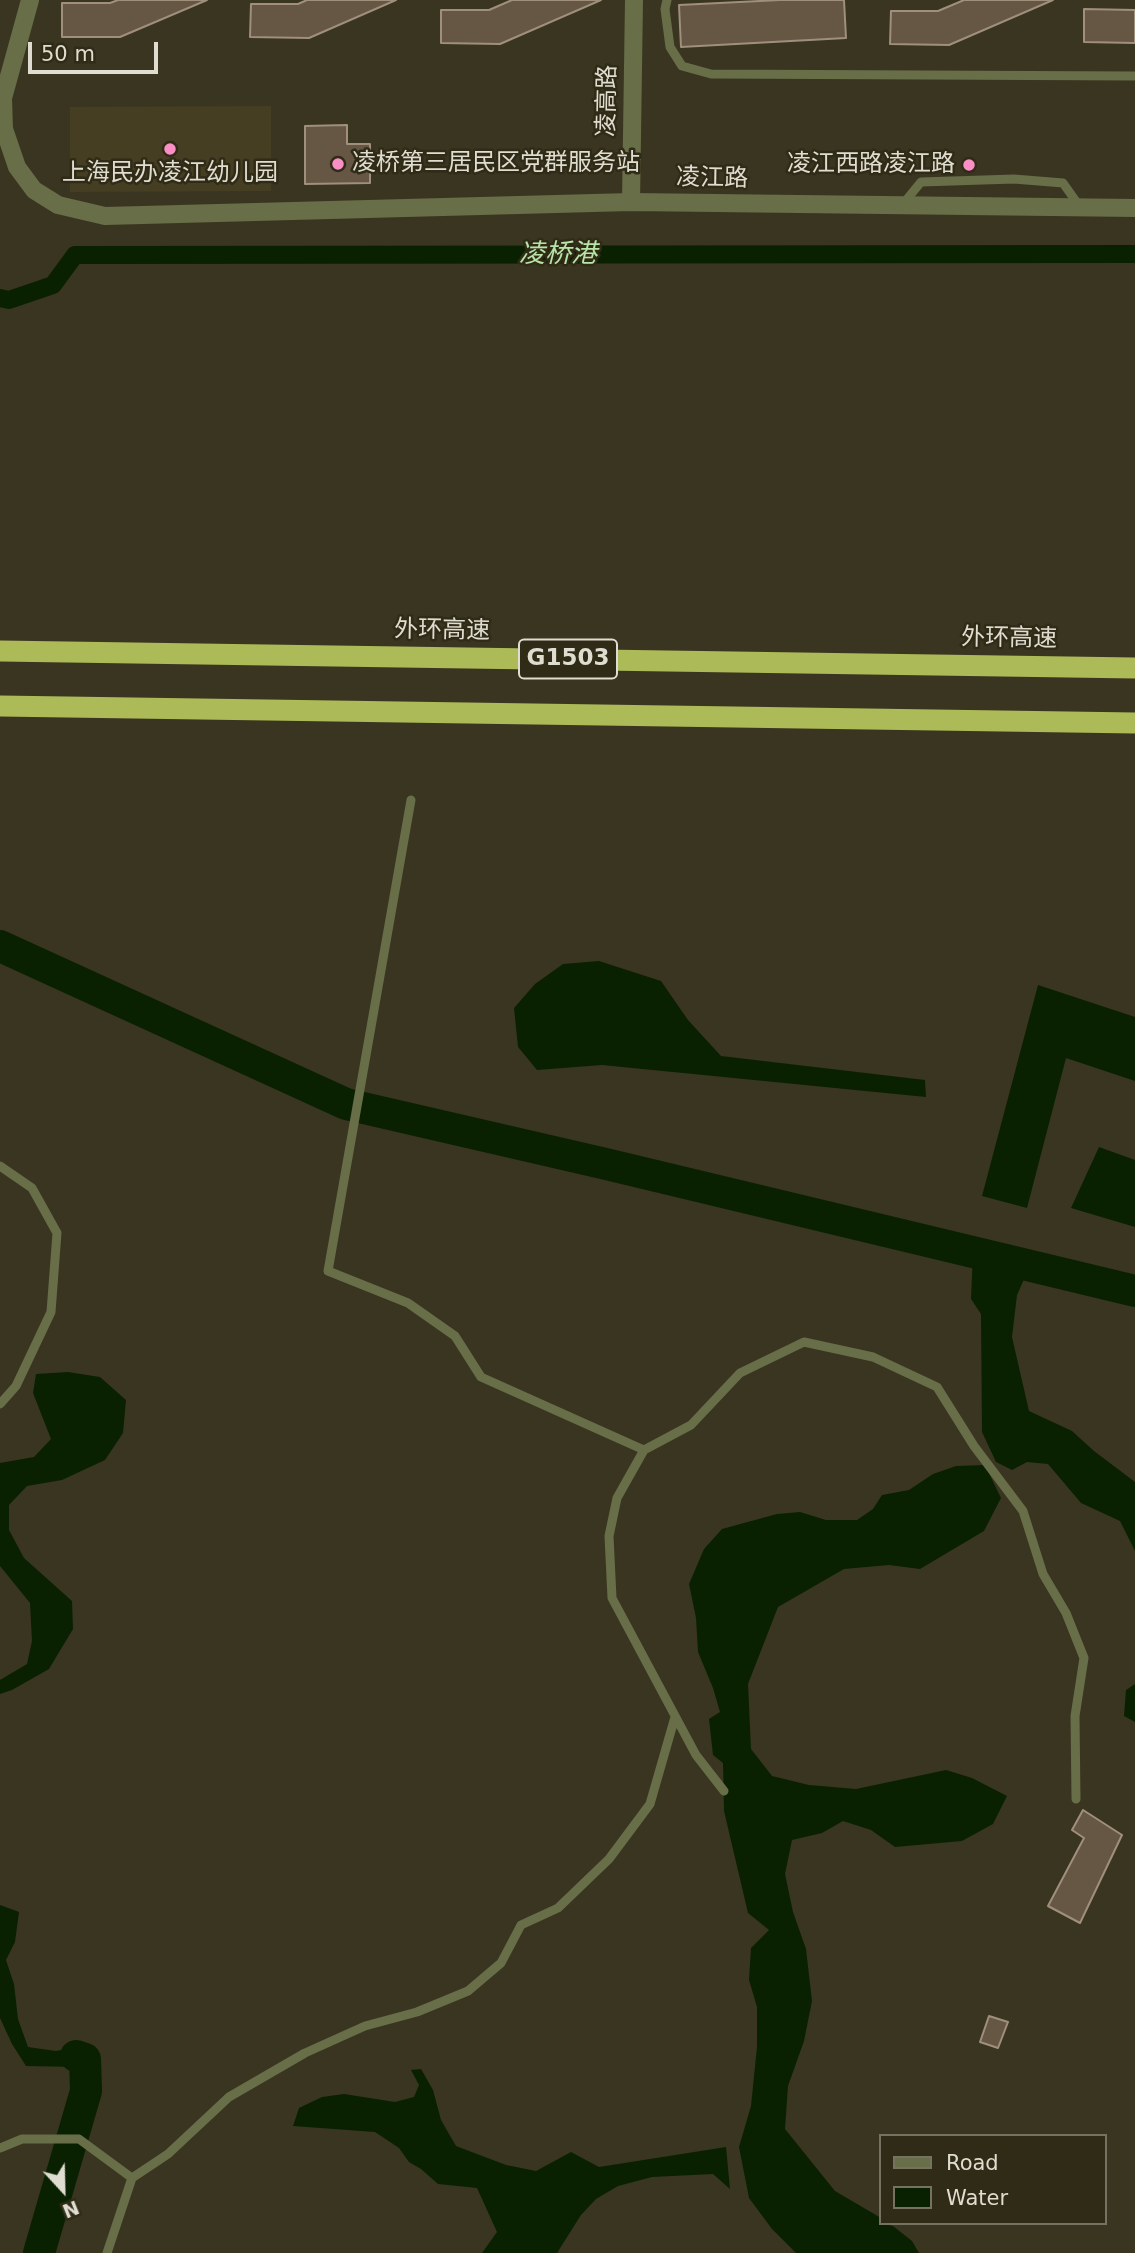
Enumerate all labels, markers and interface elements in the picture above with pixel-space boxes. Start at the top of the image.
scale bar [32,28,161,72]
text: 50 m [41,42,95,66]
street label: 凌高路 [593,65,623,137]
marker: 上海民办凌江幼儿园 [162,141,178,157]
place label: 凌桥第三居民区党群服务站 [352,150,640,178]
place label: 凌江西路凌江路 [787,151,955,179]
marker: 凌桥第三居民区党群服务站 [330,156,346,172]
marker: 凌江西路凌江路 [961,157,977,173]
place label: 上海民办凌江幼儿园 [62,160,278,188]
street label: 凌江路 [676,164,748,194]
water label: 凌桥港 [519,239,597,271]
street label: 外环高速 [394,616,490,646]
street label: 外环高速 [961,624,1057,654]
road number: G1503 [519,639,617,678]
legend [880,2134,1107,2225]
text: Road [946,2151,999,2175]
north arrow [28,2155,98,2225]
text: Water [946,2186,1008,2210]
text: N [59,2196,82,2223]

